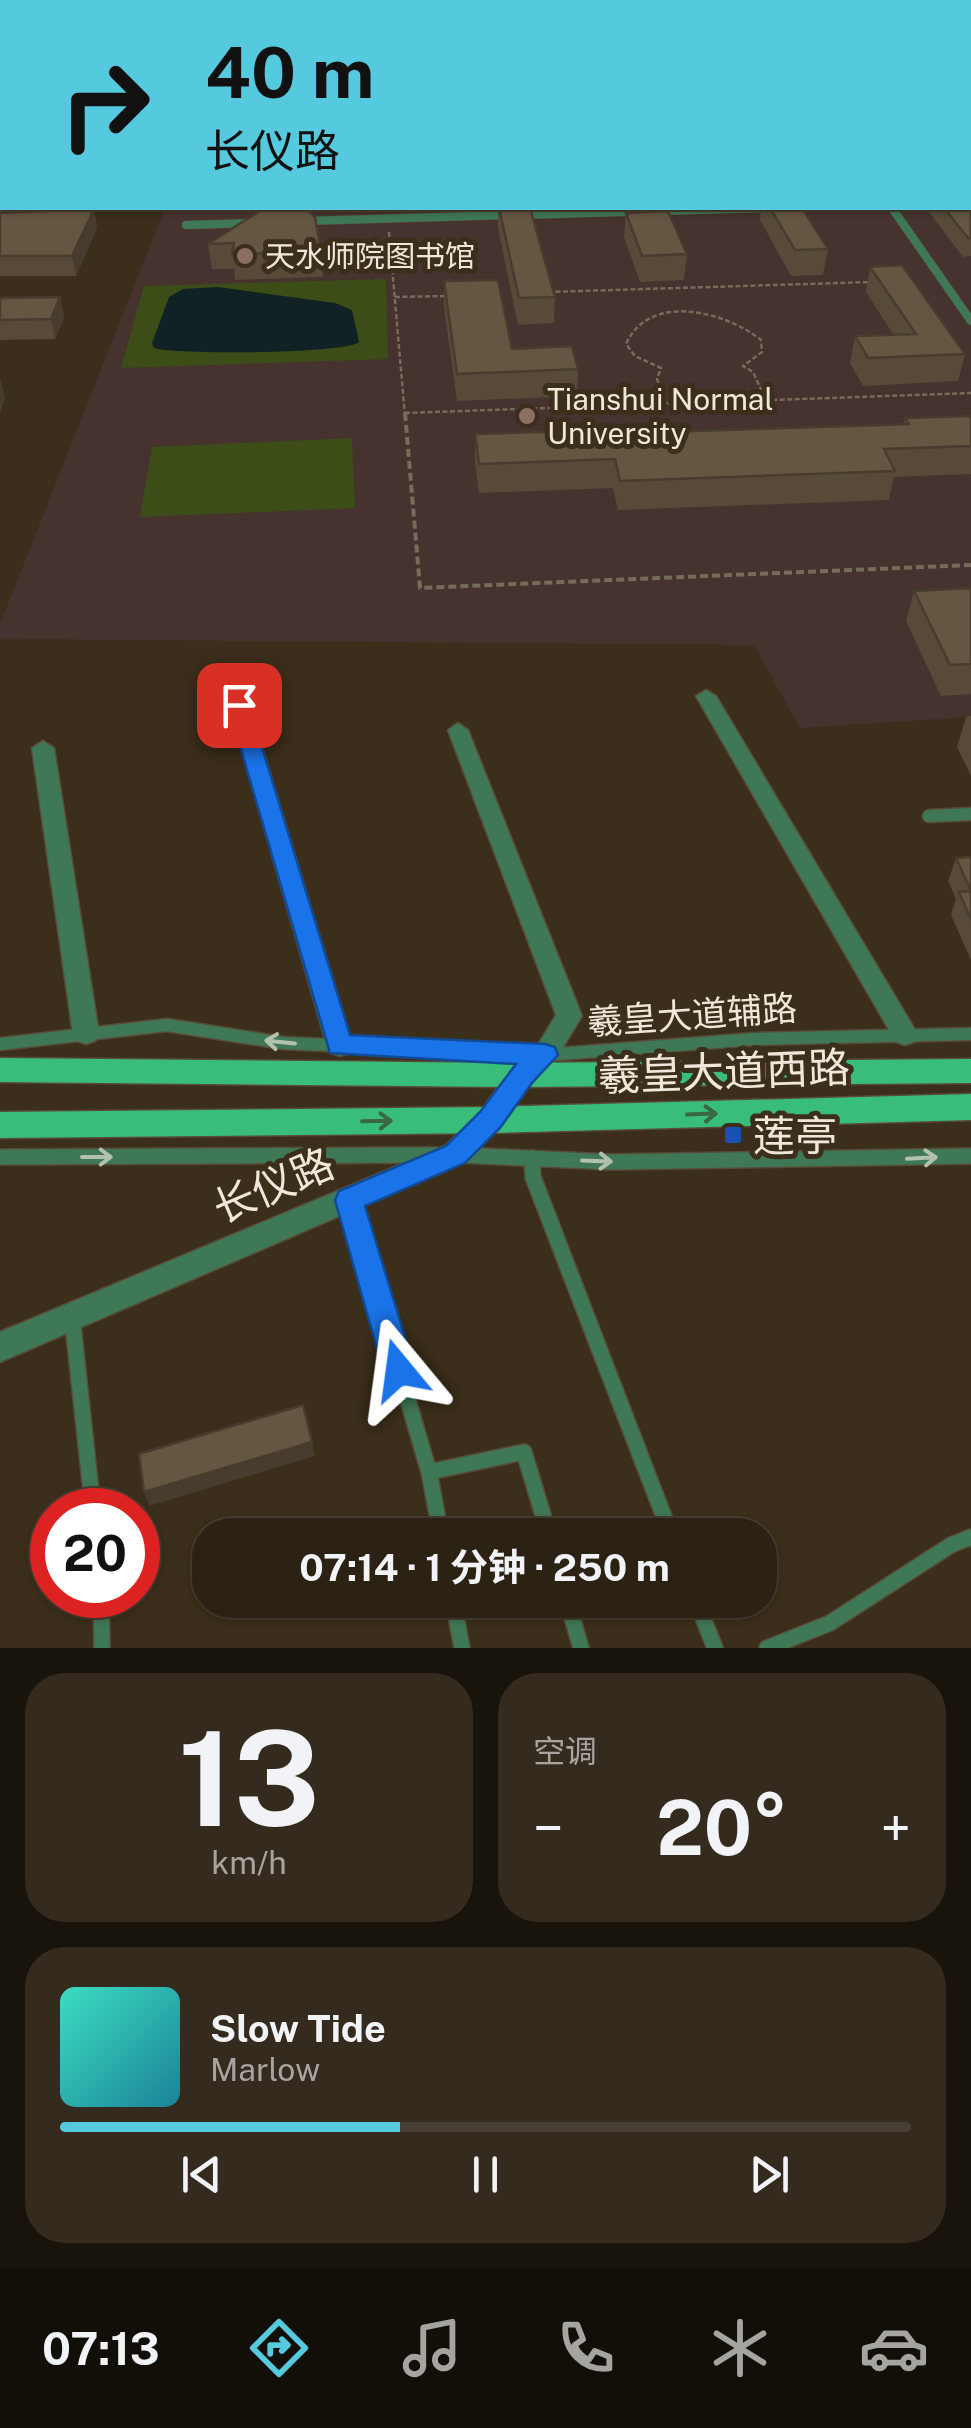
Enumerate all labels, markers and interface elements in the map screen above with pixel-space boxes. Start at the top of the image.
text: 40 m [205,31,375,114]
icon: right [40,40,170,170]
text: 长仪路 [205,124,340,177]
place label: 天水师院图书馆 [265,238,475,274]
marker: 天水师院图书馆 [234,245,256,267]
place label: Tianshui Normal University [547,381,773,451]
marker: Tianshui Normal University [516,405,538,427]
pin [197,663,282,748]
icon: arrive [212,678,267,733]
street label: 羲皇大道辅路 [586,987,798,1043]
one-way arrow [264,1032,296,1051]
street label: 羲皇大道西路 [597,1042,851,1100]
one-way arrow [686,1105,718,1124]
place label: 莲亭 [753,1111,837,1160]
one-way arrow [360,1112,393,1130]
marker: 莲亭 [722,1124,744,1146]
street label: 长仪路 [205,1138,341,1232]
one-way arrow [80,1148,113,1166]
one-way arrow [906,1149,938,1168]
one-way arrow [581,1152,613,1171]
position arrow [347,1318,451,1422]
speed limit sign: 20 [30,1488,160,1618]
text: 07:14 · 1 分钟 · 250 m [299,1545,670,1590]
text: 13 [178,1703,320,1855]
text: 空调 [533,1733,597,1770]
text: 20° [656,1784,788,1872]
text: − [533,1796,564,1860]
text: + [880,1796,911,1860]
text: km/h [211,1844,287,1881]
text: Slow Tide [210,2006,386,2051]
text: Marlow [210,2051,320,2088]
icon: previous [174,2147,229,2202]
icon: pause [458,2147,513,2202]
icon: next [742,2147,797,2202]
icon: directions [244,2313,314,2383]
icon: music [397,2313,467,2383]
icon: phone [551,2313,621,2383]
icon: climate [705,2313,775,2383]
icon: car [859,2313,929,2383]
text: 07:13 [42,2322,160,2375]

